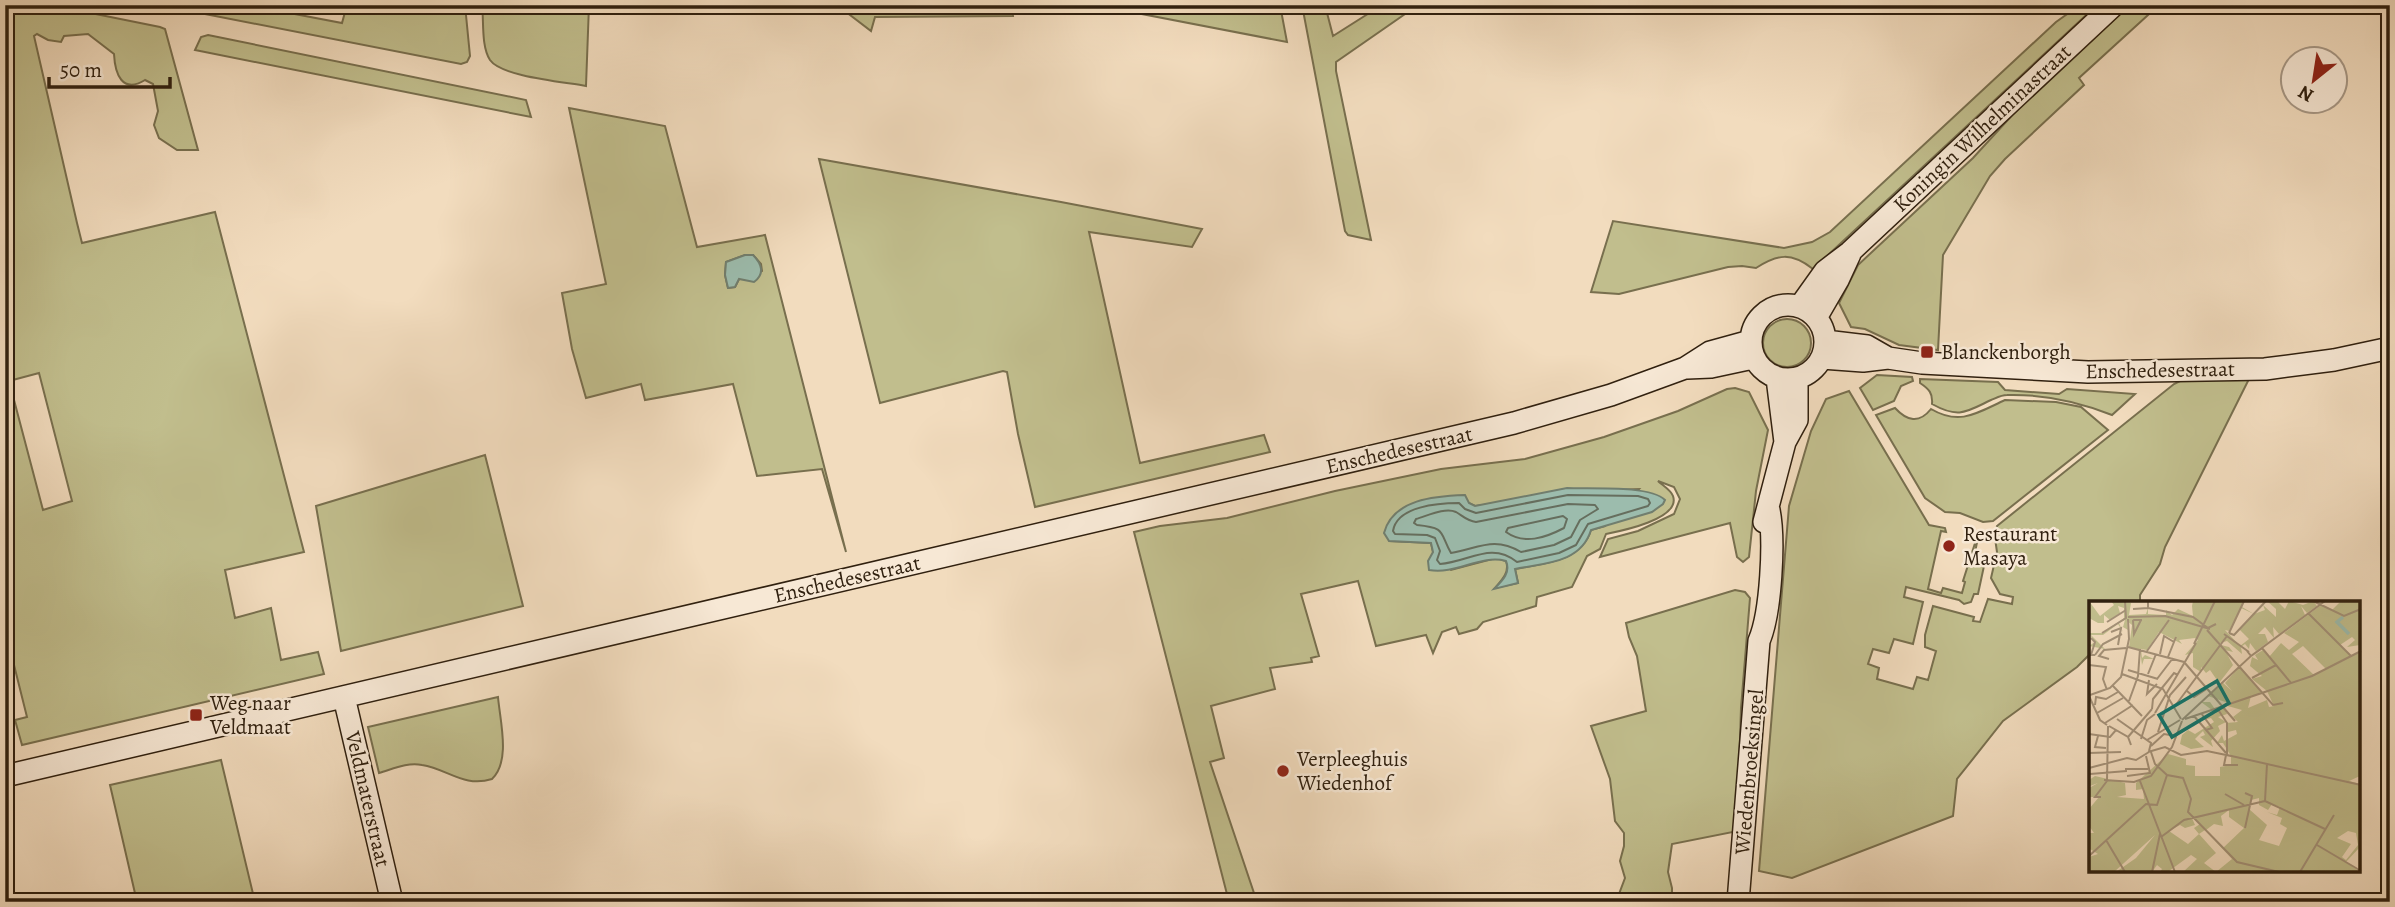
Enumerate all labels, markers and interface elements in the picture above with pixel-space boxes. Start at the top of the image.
street label: Koningin Wilhelminastraat [1887,38,2077,218]
scale bar [49,46,170,90]
north arrow [2280,46,2350,116]
text: 50 m [60,56,102,84]
text: N [2293,79,2318,109]
place label: Blanckenborgh [1941,338,2071,366]
marker: Blanckenborgh [1919,344,1935,360]
street label: Enschedesestraat [2085,355,2235,385]
street label: Enschedesestraat [1323,420,1475,480]
place label: Restaurant Masaya [1963,520,2057,572]
marker: Restaurant Masaya [1941,538,1957,554]
street label: Enschedesestraat [771,549,923,609]
inset map [2089,601,2360,872]
street label: Wiedenbroeksingel [1728,688,1770,857]
place label: Weg naar Veldmaat [209,689,291,741]
marker: Weg naar Veldmaat [188,707,204,723]
street label: Veldmaterstraat [339,727,397,870]
place label: Verpleeghuis Wiedenhof [1296,745,1408,797]
marker: Verpleeghuis Wiedenhof [1275,763,1291,779]

